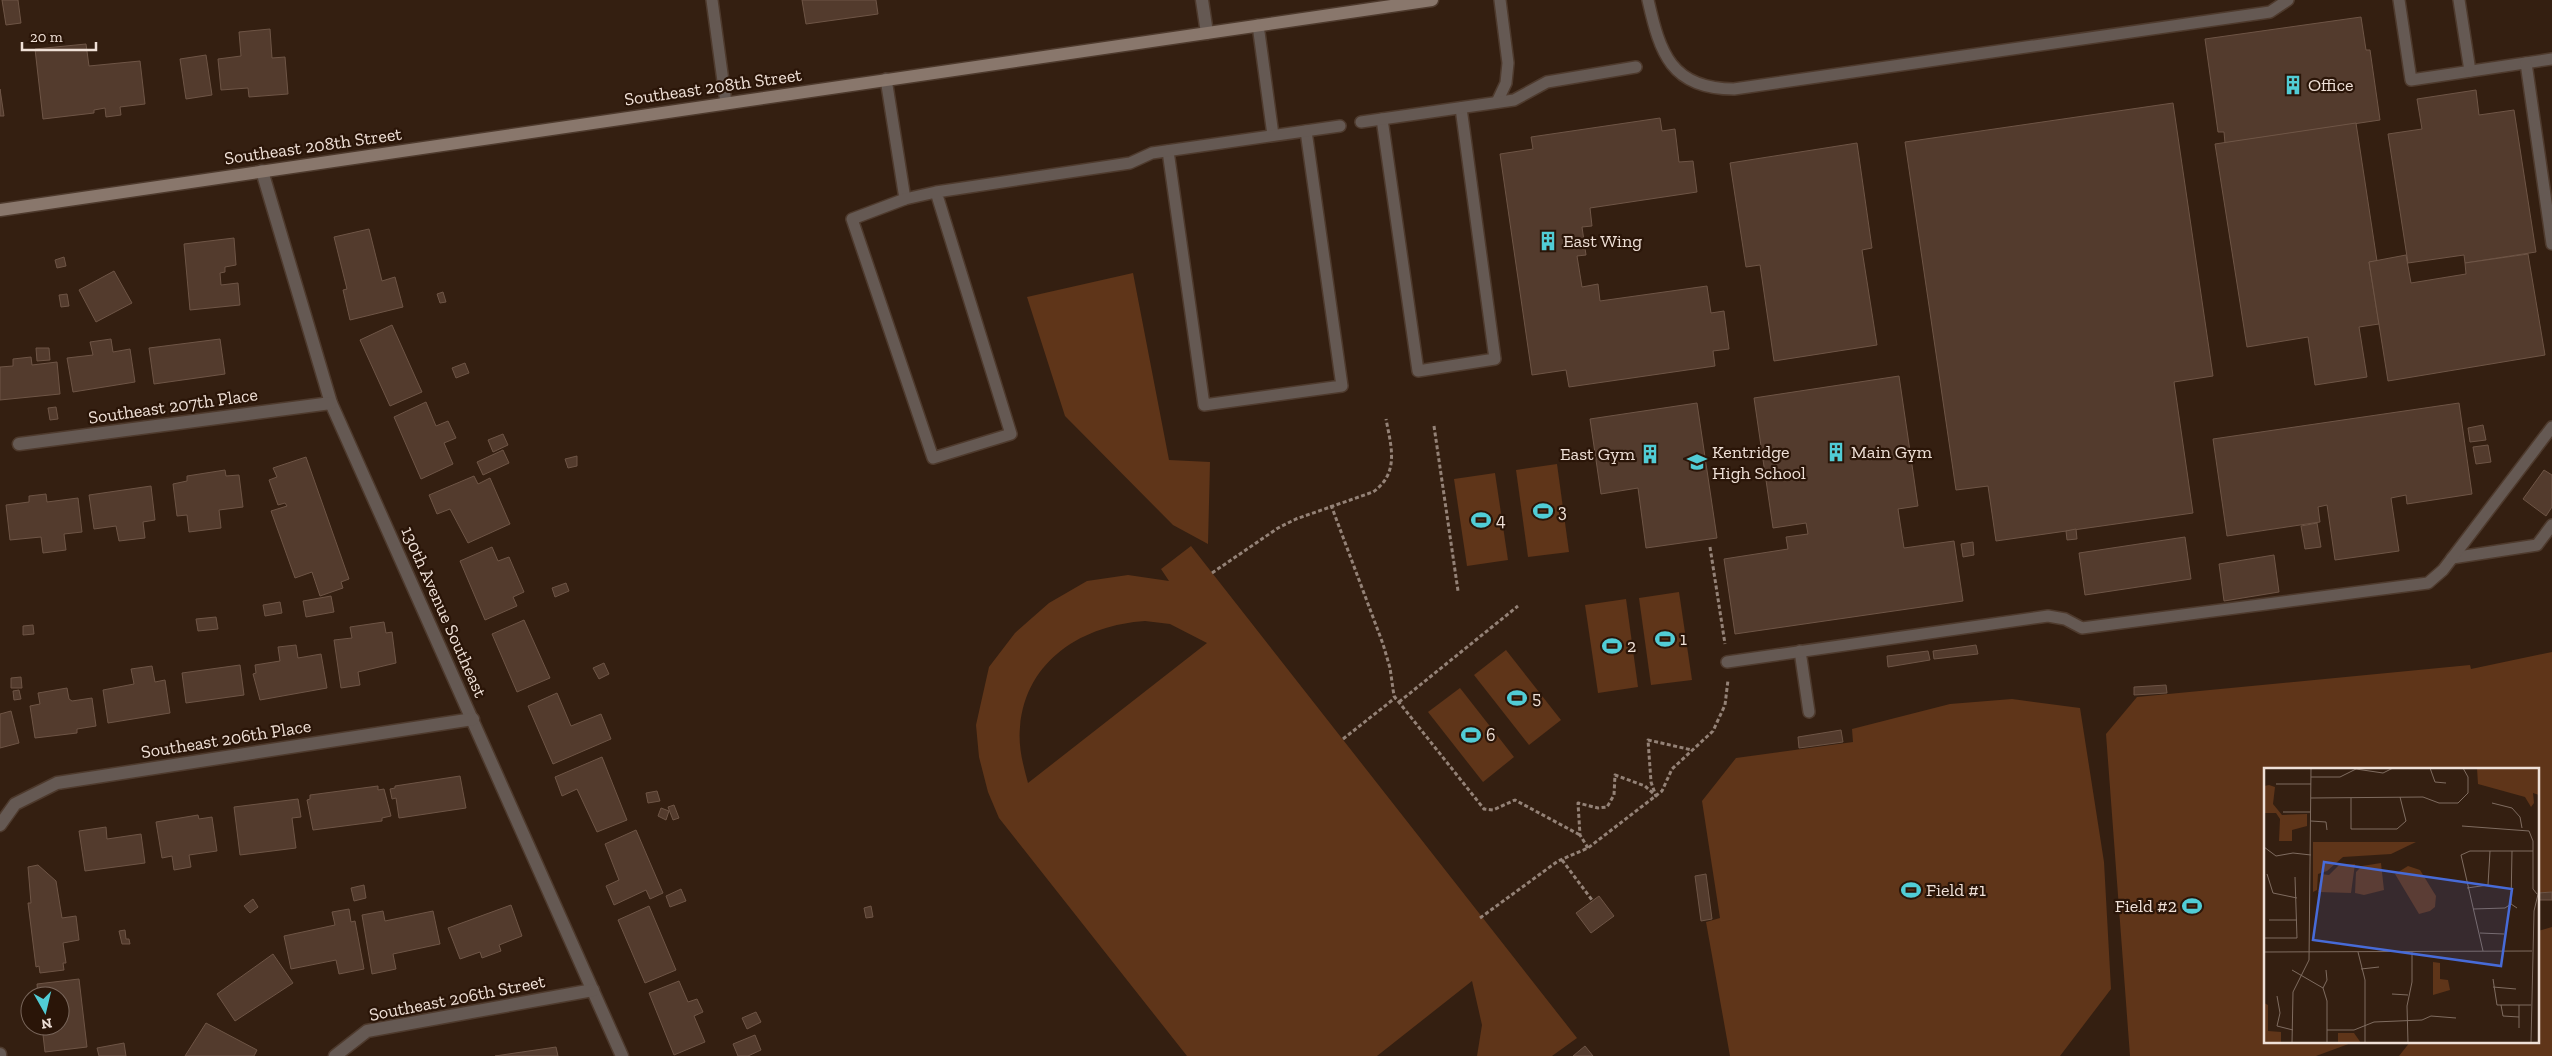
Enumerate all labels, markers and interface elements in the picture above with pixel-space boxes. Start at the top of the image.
scale bar [22,20,96,52]
text: 20 m [30,28,63,46]
street label: Southeast 208th Street [623,64,803,110]
building icon: Office [2282,74,2304,96]
place label: Office [2308,74,2354,96]
street label: Southeast 208th Street [223,123,403,169]
building icon: East Wing [1537,230,1559,252]
place label: East Wing [1563,230,1642,252]
street label: Southeast 207th Place [87,383,259,429]
place label: Kentridge High School [1712,441,1806,484]
building icon: Main Gym [1825,441,1847,463]
place label: Main Gym [1851,441,1932,463]
place label: East Gym [1560,443,1635,465]
building icon: East Gym [1639,443,1661,465]
school or university icon: Kentridge High School [1686,451,1708,473]
sports icon: 3 [1532,500,1554,522]
place label: 3 [1558,500,1567,522]
sports icon: 4 [1470,509,1492,531]
place label: 4 [1496,509,1506,531]
street label: 130th Avenue Southeast [396,523,492,701]
sports icon: 1 [1654,628,1676,650]
place label: 1 [1680,628,1687,650]
sports icon: 2 [1601,635,1623,657]
place label: 2 [1627,635,1636,657]
sports icon: 5 [1506,687,1528,709]
place label: 5 [1532,687,1541,709]
street label: Southeast 206th Place [139,715,313,763]
sports icon: 6 [1460,724,1482,746]
place label: 6 [1486,724,1496,746]
inset map [2264,768,2540,1044]
sports icon: Field #1 [1900,879,1922,901]
place label: Field #1 [1926,879,1986,901]
place label: Field #2 [2115,895,2177,917]
sports icon: Field #2 [2181,895,2203,917]
street label: Southeast 206th Street [367,970,547,1026]
north arrow [20,986,70,1036]
text: N [40,1014,53,1033]

